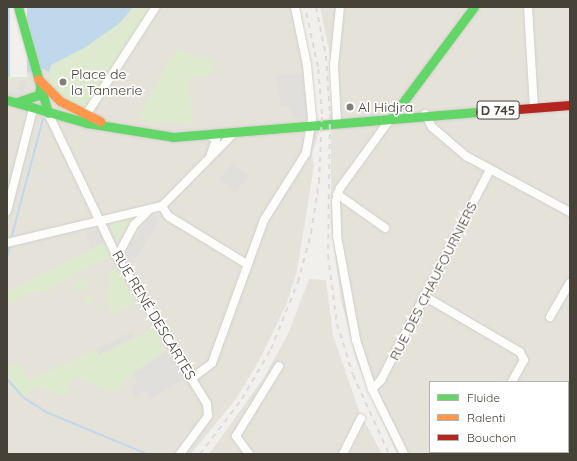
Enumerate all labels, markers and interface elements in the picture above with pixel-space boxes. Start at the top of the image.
place label: Place de la Tannerie [71,66,142,98]
marker: Place de la Tannerie [58,77,68,87]
place label: Al Hidjra [358,99,413,115]
road number: D 745 [476,99,520,121]
marker: Al Hidjra [345,102,355,112]
street label: RUE DES CHAUFOURNIERS [386,199,480,363]
street label: RUE RENÉ DESCARTES [109,247,199,383]
legend [429,381,569,453]
text: Fluide [467,390,500,405]
text: Ralenti [467,410,505,425]
text: Bouchon [467,430,516,445]

